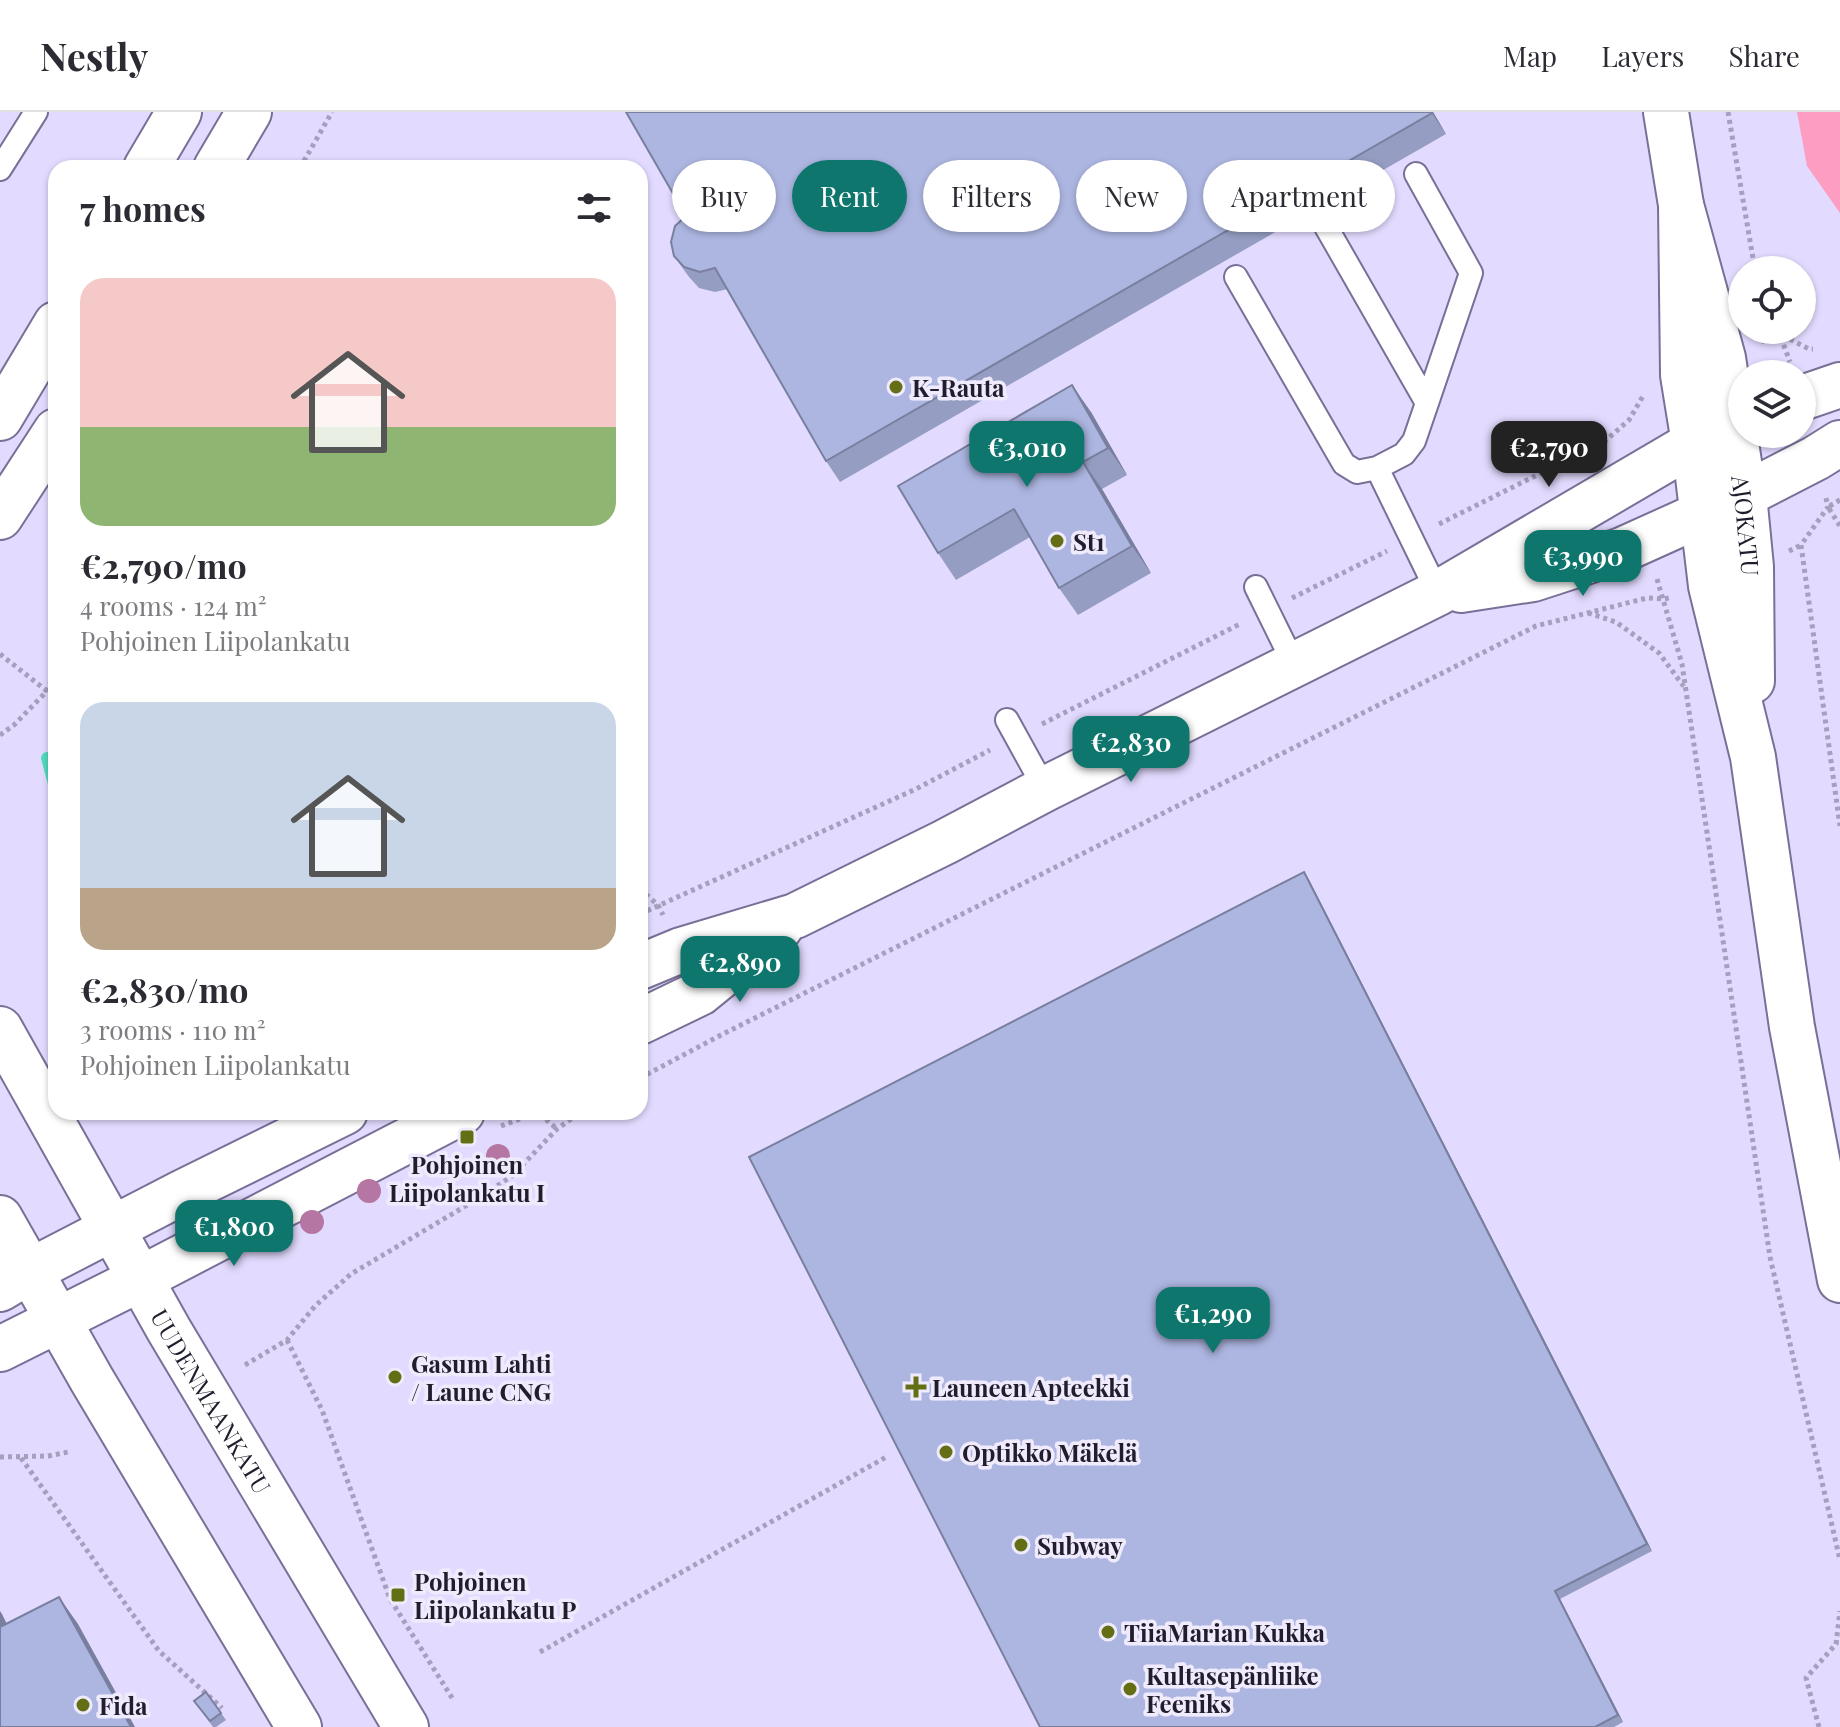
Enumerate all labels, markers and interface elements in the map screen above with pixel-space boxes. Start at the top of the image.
text: Nestly [40,30,148,81]
text: Map [1503,37,1557,74]
text: Layers [1601,37,1684,74]
text: Share [1728,37,1800,74]
chip: Buy [672,160,776,232]
chip: Rent [792,160,907,232]
chip: Filters [923,160,1060,232]
chip: New [1076,160,1187,232]
chip: Apartment [1203,160,1395,232]
text: 7 homes [80,185,206,231]
icon: filters [572,186,616,230]
map controls [1728,256,1816,448]
button: locate [1728,256,1816,344]
icon: home [276,330,420,474]
button: layers [1728,360,1816,448]
place label: K-Rauta [912,371,1005,403]
marker: K-Rauta [887,378,905,396]
pin: €3,010 [962,421,1092,489]
pin: €2,790 [1484,421,1614,489]
text: €3,010 [987,429,1067,464]
text: €2,790 [1509,429,1589,464]
street label: AJOKATU [1725,472,1767,576]
place label: St1 [1073,525,1105,557]
pin: €3,990 [1518,530,1648,598]
marker: St1 [1048,532,1066,550]
text: €3,990 [1542,538,1624,573]
text: €2,790/mo [80,542,247,588]
text: 4 rooms · 124 m² [80,588,267,623]
text: Pohjoinen Liipolankatu [80,623,351,658]
pin: €2,830 [1066,716,1196,784]
text: €2,830 [1090,724,1172,759]
icon: home [276,754,420,898]
pin: €2,890 [675,936,805,1004]
text: €2,890 [699,944,782,979]
text: €2,830/mo [80,966,248,1012]
text: 3 rooms · 110 m² [80,1012,265,1047]
text: Pohjoinen Liipolankatu [80,1047,351,1082]
marker: Pohjoinen Liipolankatu I [458,1128,476,1146]
place label: Pohjoinen Liipolankatu I [389,1148,545,1208]
pin: €1,800 [169,1200,299,1268]
text: €1,800 [193,1208,275,1243]
pin: €1,290 [1148,1287,1278,1355]
text: €1,290 [1174,1295,1252,1330]
street label: UUDENMAANKATU [144,1303,279,1499]
place label: Gasum Lahti / Laune CNG [411,1347,552,1407]
marker: Gasum Lahti / Laune CNG [386,1368,404,1386]
place label: Launeen Apteekki [932,1371,1130,1403]
marker: Launeen Apteekki [907,1378,925,1396]
place label: Optikko Mäkelä [962,1436,1138,1468]
marker: Optikko Mäkelä [937,1443,955,1461]
place label: Subway [1037,1529,1123,1561]
marker: Subway [1012,1536,1030,1554]
place label: Pohjoinen Liipolankatu P [414,1565,576,1625]
marker: Pohjoinen Liipolankatu P [389,1586,407,1604]
place label: TiiaMarian Kukka [1124,1616,1326,1648]
marker: TiiaMarian Kukka [1099,1623,1117,1641]
place label: Kultasepänliike Feeniks [1146,1659,1319,1719]
marker: Kultasepänliike Feeniks [1121,1680,1139,1698]
place label: Fida [99,1689,148,1721]
marker: Fida [74,1696,92,1714]

